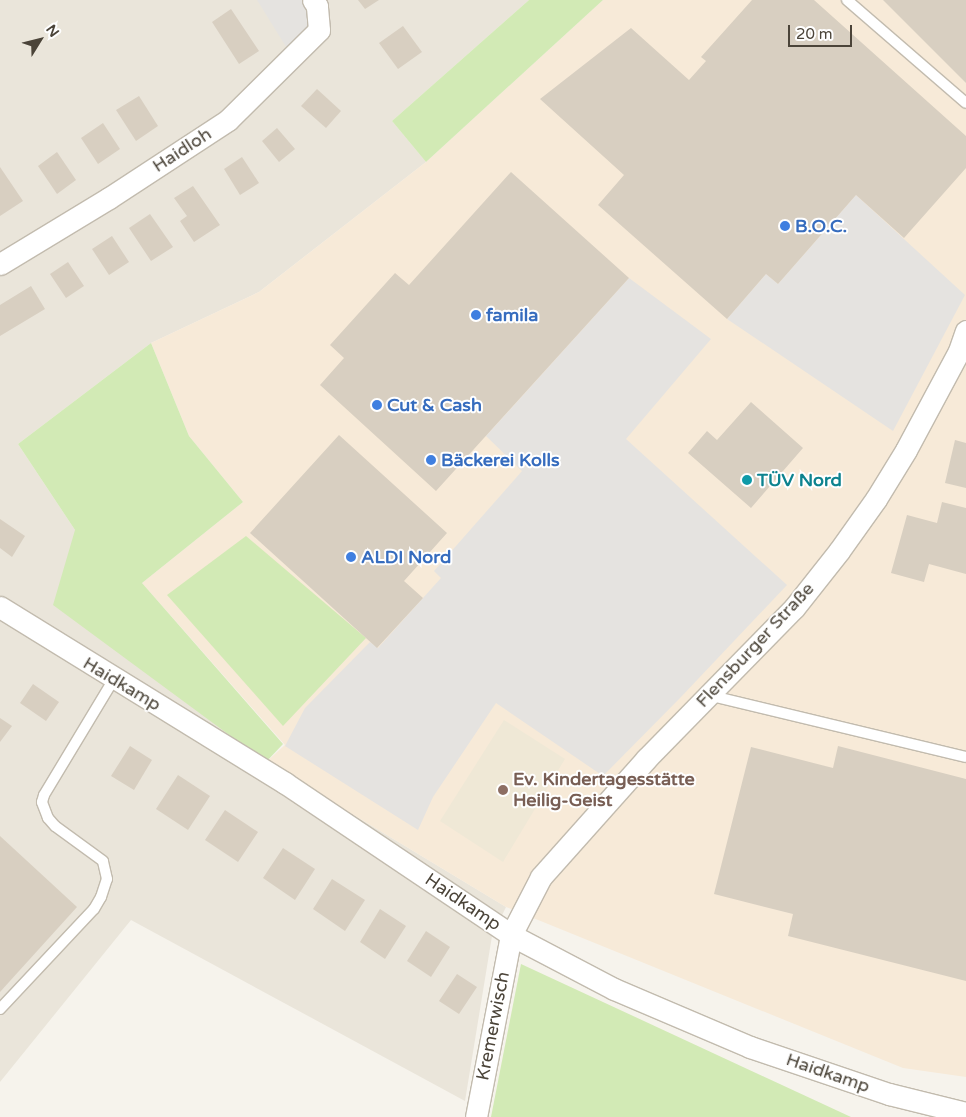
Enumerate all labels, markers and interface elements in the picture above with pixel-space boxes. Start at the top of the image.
north arrow [15,15,65,65]
scale bar [791,15,855,47]
text: N [42,21,63,40]
text: 20 m [796,25,833,43]
street label: Haidloh [148,123,216,177]
place label: B.O.C. [795,215,847,237]
marker: B.O.C. [779,220,791,232]
place label: famila [486,304,538,326]
marker: famila [470,309,482,321]
place label: Cut & Cash [387,394,482,416]
marker: Cut & Cash [371,399,383,411]
place label: Bäckerei Kolls [441,449,560,471]
marker: Bäckerei Kolls [425,454,437,466]
place label: TÜV Nord [757,469,842,491]
marker: TÜV Nord [741,474,753,486]
place label: ALDI Nord [361,546,451,568]
marker: ALDI Nord [345,551,357,563]
street label: Flensburger Straße [692,578,818,712]
street label: Haidkamp [79,652,165,716]
place label: Ev. Kindertagesstätte Heilig-Geist [513,769,695,812]
marker: Ev. Kindertagesstätte Heilig-Geist [497,784,509,796]
street label: Haidkamp [421,869,505,935]
street label: Kremerwisch [472,970,514,1082]
street label: Haidkamp [783,1049,873,1097]

